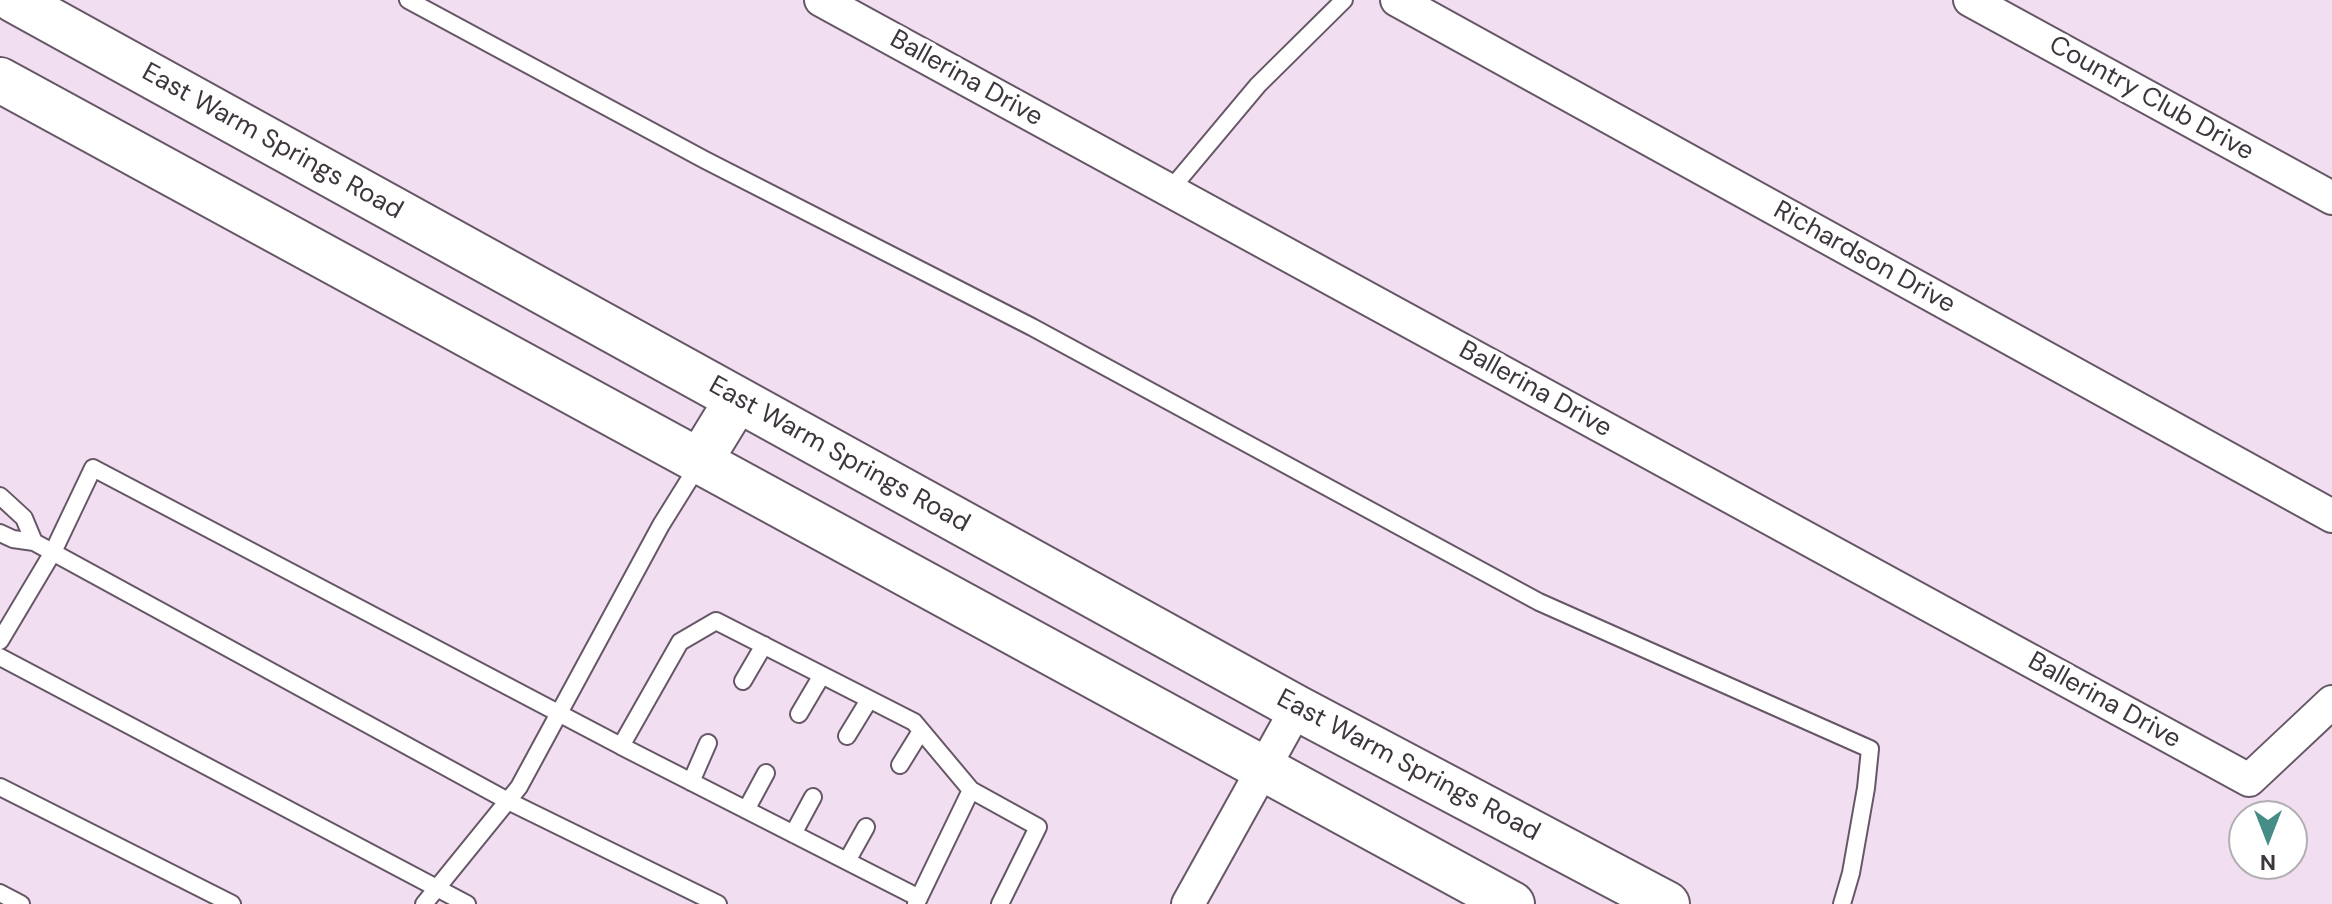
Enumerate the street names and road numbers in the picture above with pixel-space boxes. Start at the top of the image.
street label: Ballerina Drive [884,24,1048,134]
street label: Country Club Drive [2043,30,2259,168]
street label: East Warm Springs Road [136,57,408,227]
street label: Richardson Drive [1768,195,1960,321]
street label: Ballerina Drive [1453,335,1617,445]
street label: East Warm Springs Road [703,370,975,540]
street label: Ballerina Drive [2022,646,2186,756]
street label: East Warm Springs Road [1271,683,1545,849]

